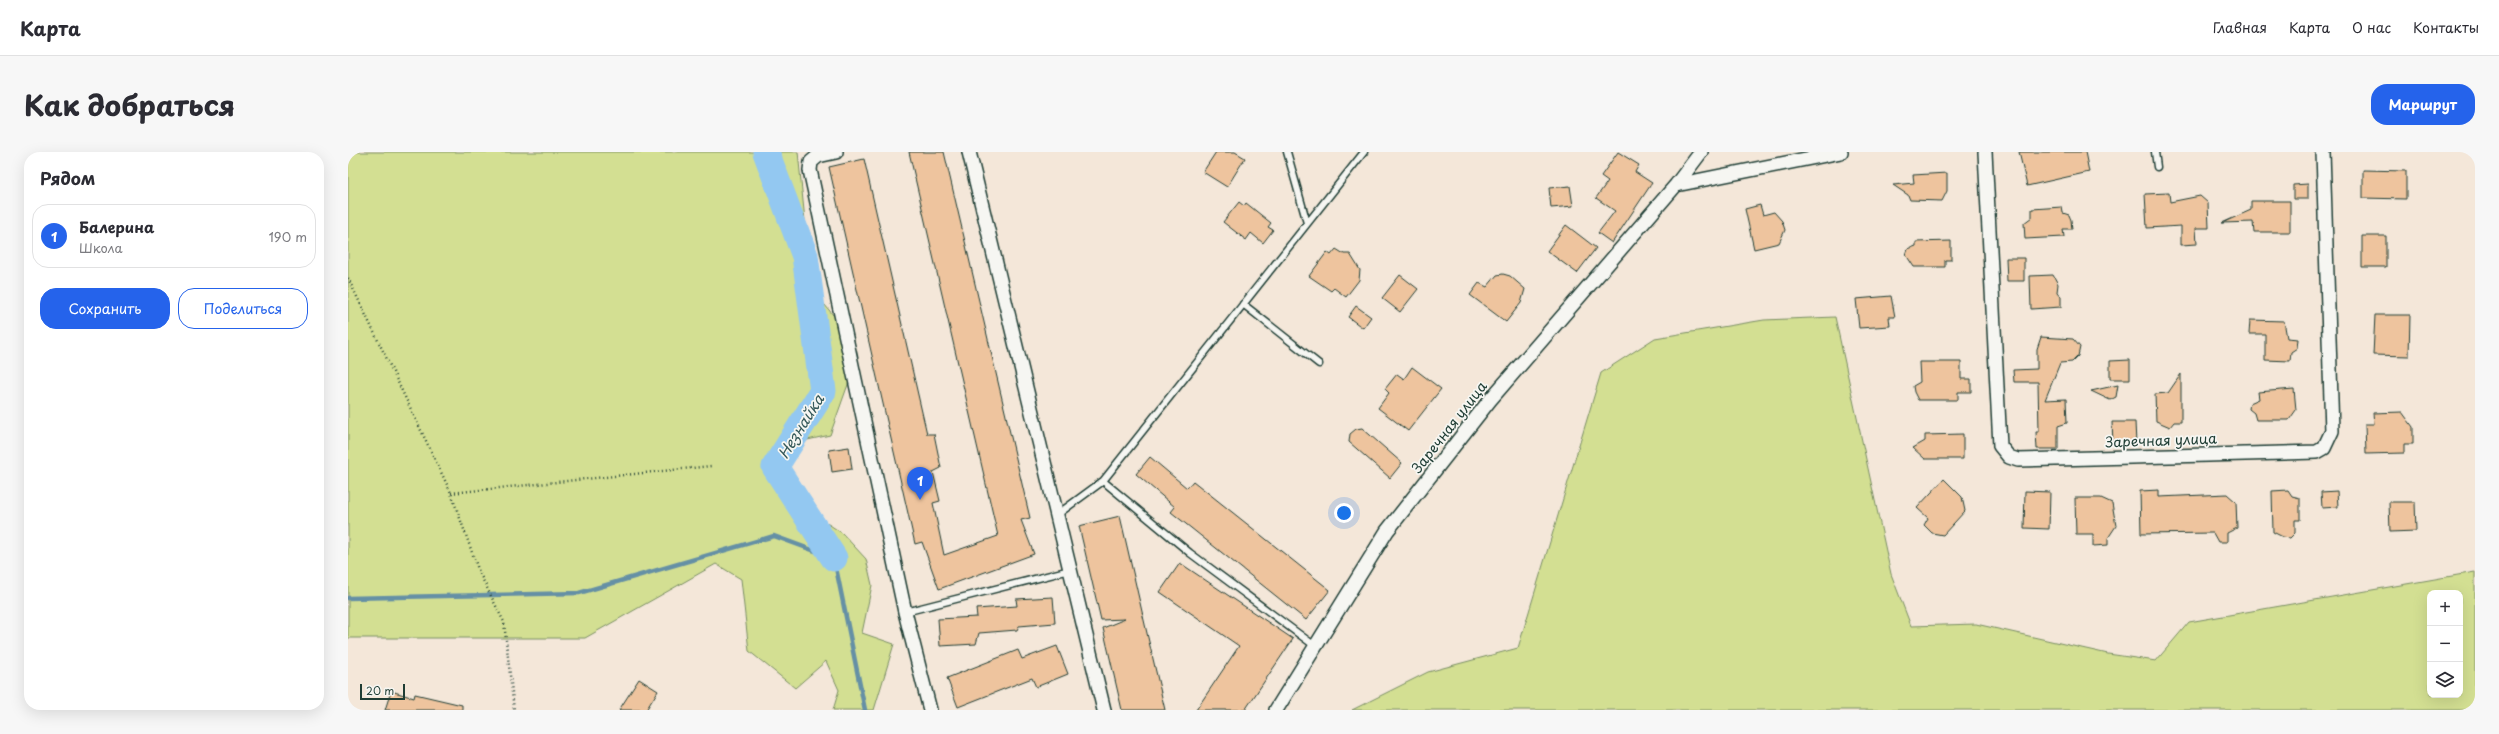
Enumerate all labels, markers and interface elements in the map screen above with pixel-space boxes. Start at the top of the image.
text: Карта [20,14,81,42]
text: Главная [2213,17,2267,38]
text: Карта [2289,17,2330,38]
text: О нас [2352,17,2391,38]
text: Контакты [2413,17,2479,38]
text: Как добраться [24,83,235,126]
button: Маршрут [2371,84,2475,125]
text: Рядом [40,165,95,191]
text: Балерина [79,215,154,238]
text: 1 [51,227,57,246]
text: 190 m [268,227,307,246]
text: Школа [79,238,123,257]
button: Сохранить [40,288,170,329]
button: Поделиться [178,288,308,329]
street label: Заречная улица [1406,376,1492,477]
water label: Незнайка [771,389,829,463]
street label: Заречная улица [2105,428,2217,452]
pin: 1 [907,467,933,500]
your location [1334,503,1354,523]
map controls [2427,590,2463,698]
button: + [2427,590,2463,626]
button: − [2427,626,2463,662]
button: layers [2427,662,2463,698]
scale bar [360,682,405,701]
text: 20 m [366,682,394,699]

